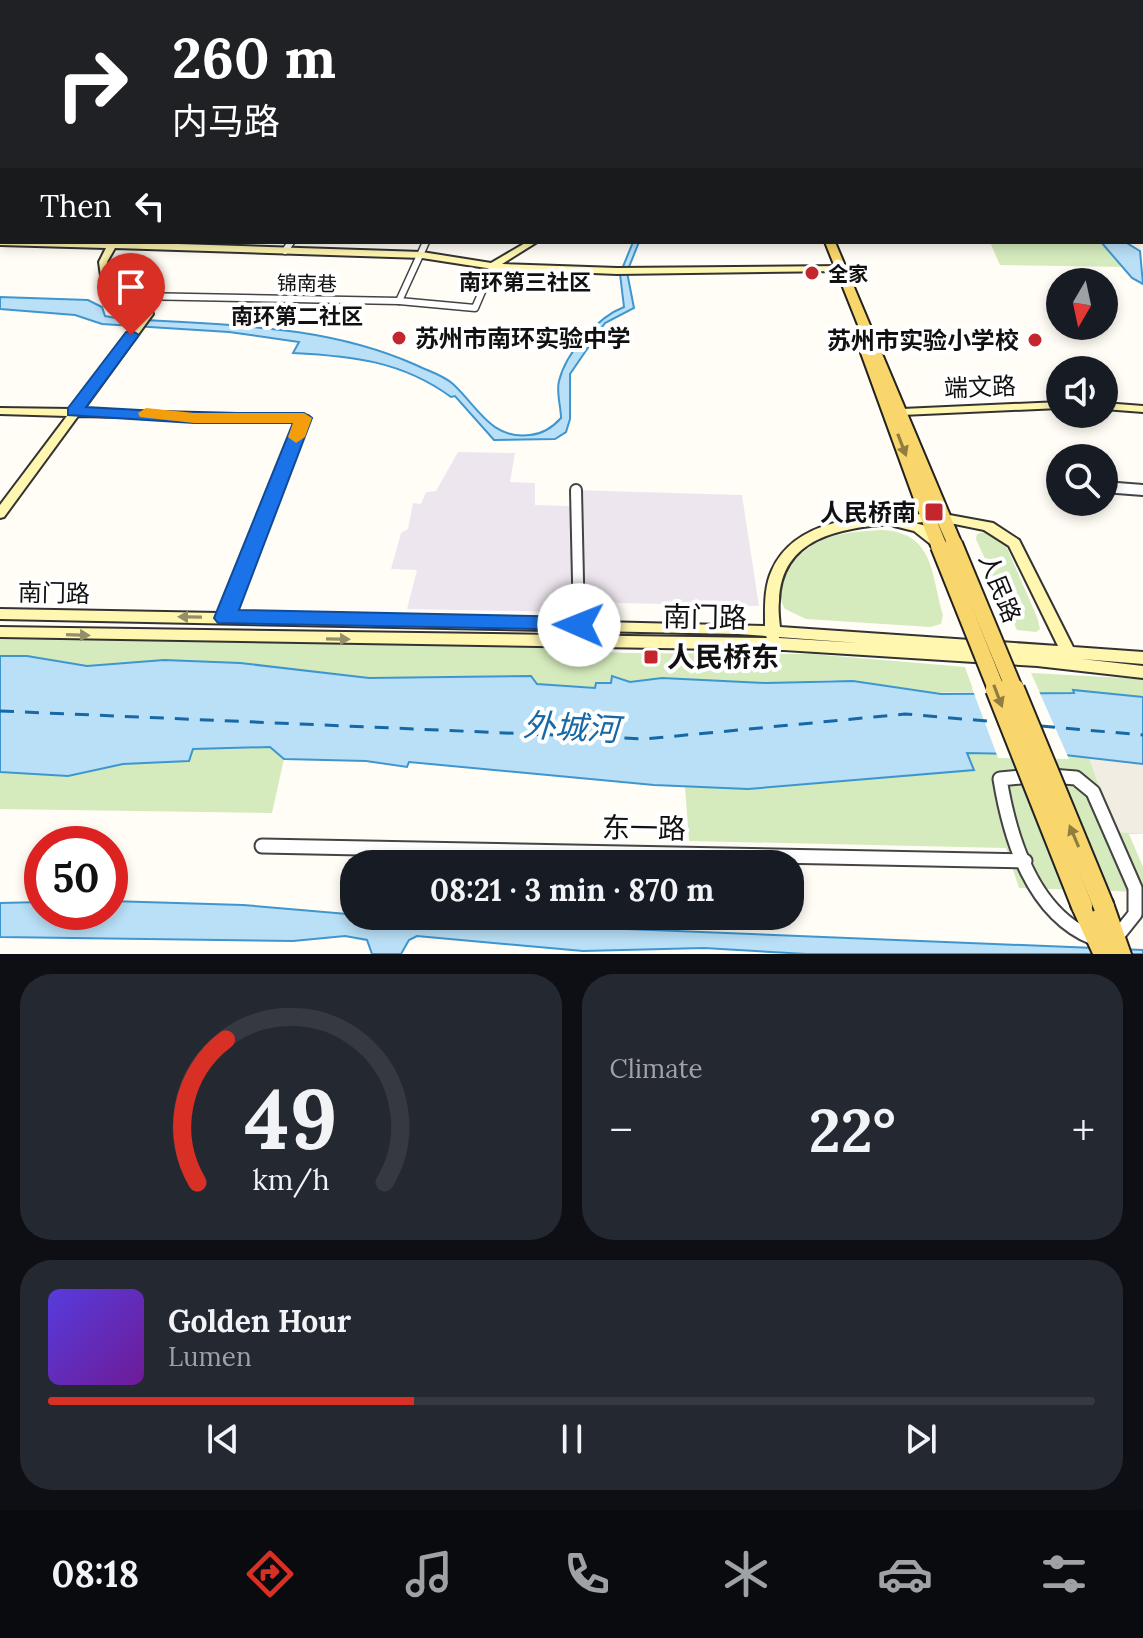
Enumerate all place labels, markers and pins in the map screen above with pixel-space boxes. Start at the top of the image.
pin [97,253,165,335]
place label: 全家 [828,261,868,286]
marker: 全家 [803,264,821,282]
place label: 苏州市南环实验中学 [415,323,631,354]
place label: 苏州市实验小学校 [827,325,1019,356]
marker: 苏州市南环实验中学 [390,329,408,347]
marker: 苏州市实验小学校 [1026,331,1044,349]
place label: 人民桥南 [820,497,916,528]
marker: 人民桥南 [923,501,945,523]
place label: 人民桥东 [667,639,779,675]
marker: 人民桥东 [642,648,660,666]

